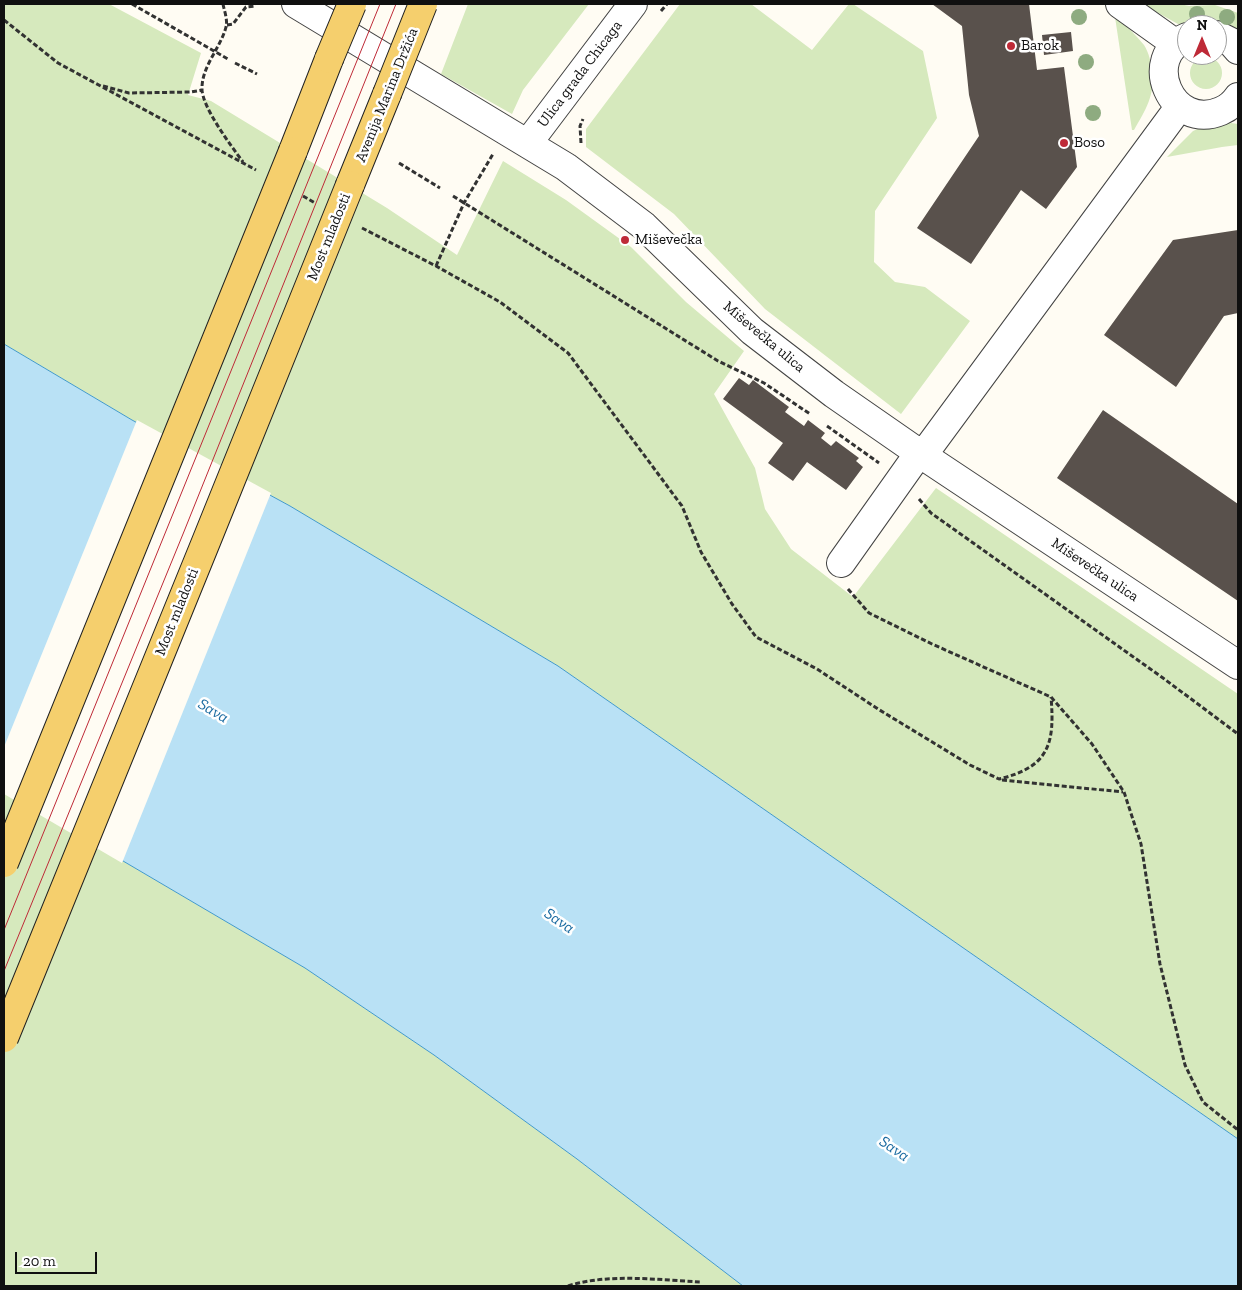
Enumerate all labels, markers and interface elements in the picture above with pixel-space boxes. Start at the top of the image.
north arrow [1177,15,1227,65]
street label: Ulica grada Chicaga [534,17,626,131]
text: N [1197,17,1207,34]
street label: Avenija Marina Držića [352,25,422,165]
place label: Barok [1021,37,1059,55]
marker: Barok [1005,40,1017,52]
place label: Boso [1074,134,1105,152]
marker: Boso [1058,137,1070,149]
street label: Most mladosti [303,191,355,283]
place label: Miševečka [635,231,702,249]
marker: Miševečka [619,234,631,246]
street label: Miševečka ulica [719,298,809,376]
street label: Miševečka ulica [1048,534,1142,606]
street label: Most mladosti [151,566,203,658]
water label: Sava [194,695,232,727]
water label: Sava [540,904,578,938]
water label: Sava [875,1132,913,1166]
scale bar [18,1242,100,1274]
text: 20 m [23,1252,56,1270]

